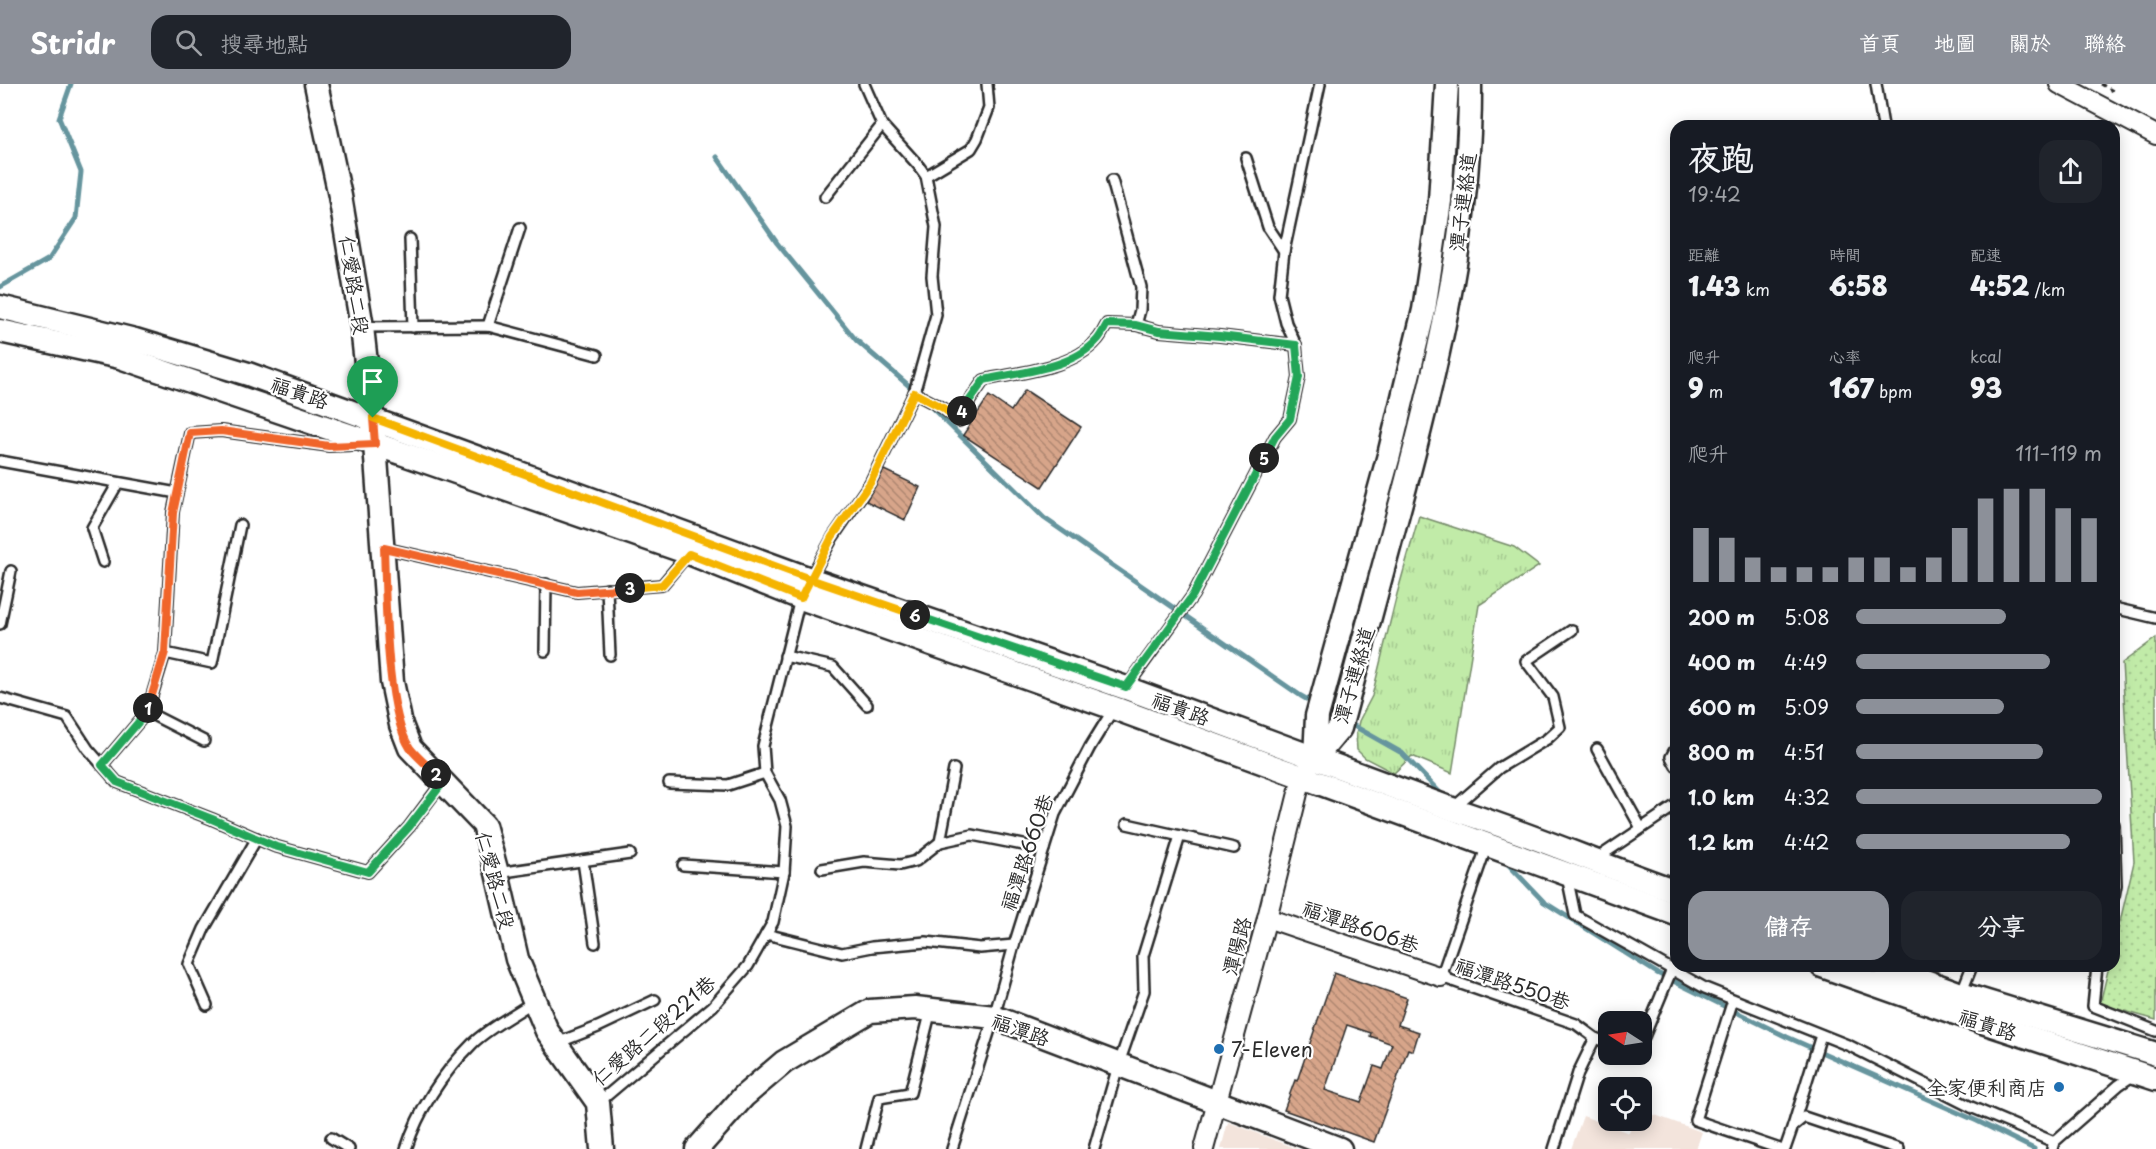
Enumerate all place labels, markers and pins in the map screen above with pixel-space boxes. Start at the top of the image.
pin [347,356,398,418]
pin: 4 [947,396,977,426]
pin: 5 [1249,443,1279,473]
pin: 3 [615,573,645,603]
pin: 6 [900,600,930,630]
pin: 1 [133,693,163,723]
pin: 2 [421,759,451,789]
place label: 7-Eleven [1231,1034,1313,1064]
marker: 7-Eleven [1212,1042,1226,1056]
place label: 全家便利商店 [1927,1072,2047,1102]
marker: 全家便利商店 [2052,1080,2066,1094]

